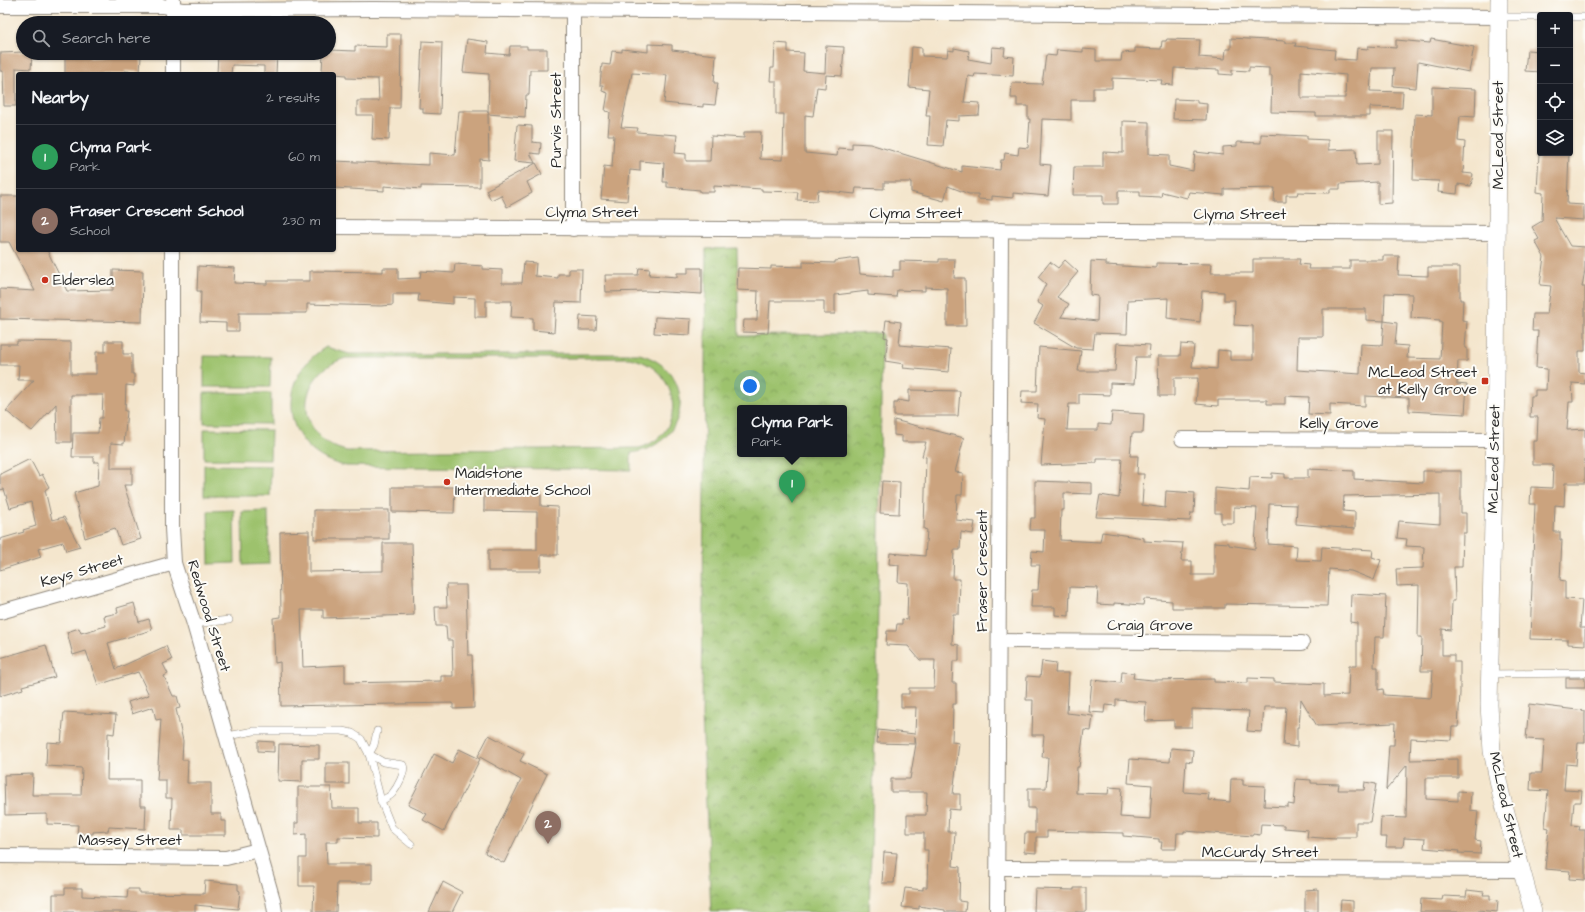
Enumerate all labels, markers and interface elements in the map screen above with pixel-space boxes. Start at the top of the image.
map controls [1537,12,1573,156]
button: + [1537,12,1573,48]
search box [16,16,336,60]
icon: search [30,27,52,49]
text: Search here [62,28,151,49]
button: − [1537,48,1573,84]
street label: Purvis Street [546,72,567,168]
street label: McLeod Street [1488,81,1509,189]
button: locate [1537,84,1573,120]
text: Nearby [32,86,89,110]
text: 2 results [266,89,320,107]
button: layers [1537,120,1573,156]
text: Clyma Park [70,137,151,158]
text: 1 [44,148,46,166]
text: 60 m [288,148,320,166]
text: Park [70,158,100,176]
text: Fraser Crescent School [70,201,244,222]
street label: Clyma Street [546,202,638,224]
street label: Clyma Street [870,203,962,225]
street label: Clyma Street [1194,204,1286,226]
text: 2 [41,212,49,230]
text: 230 m [282,212,320,230]
text: School [70,222,110,240]
place label: Elderslea [53,270,114,291]
marker: Elderslea [40,275,50,285]
place label: McLeod Street at Kelly Grove [1368,362,1477,401]
your location [740,376,760,396]
marker: McLeod Street at Kelly Grove [1480,376,1490,386]
street label: McLeod Street [1483,404,1505,514]
popup [737,405,847,457]
text: Clyma Park [751,412,833,433]
street label: Kelly Grove [1299,413,1379,435]
text: Park [751,433,781,451]
place label: Maidstone Intermediate School [455,463,591,501]
pin: 1 [779,470,805,503]
marker: Maidstone Intermediate School [442,477,452,487]
street label: Fraser Crescent [972,510,993,632]
street label: Keys Street [38,549,126,594]
street label: Redwood Street [182,558,236,674]
street label: Craig Grove [1107,615,1193,637]
street label: McLeod Street [1484,750,1528,860]
pin: 2 [535,811,561,844]
street label: Massey Street [78,830,182,852]
street label: McCurdy Street [1202,842,1318,864]

